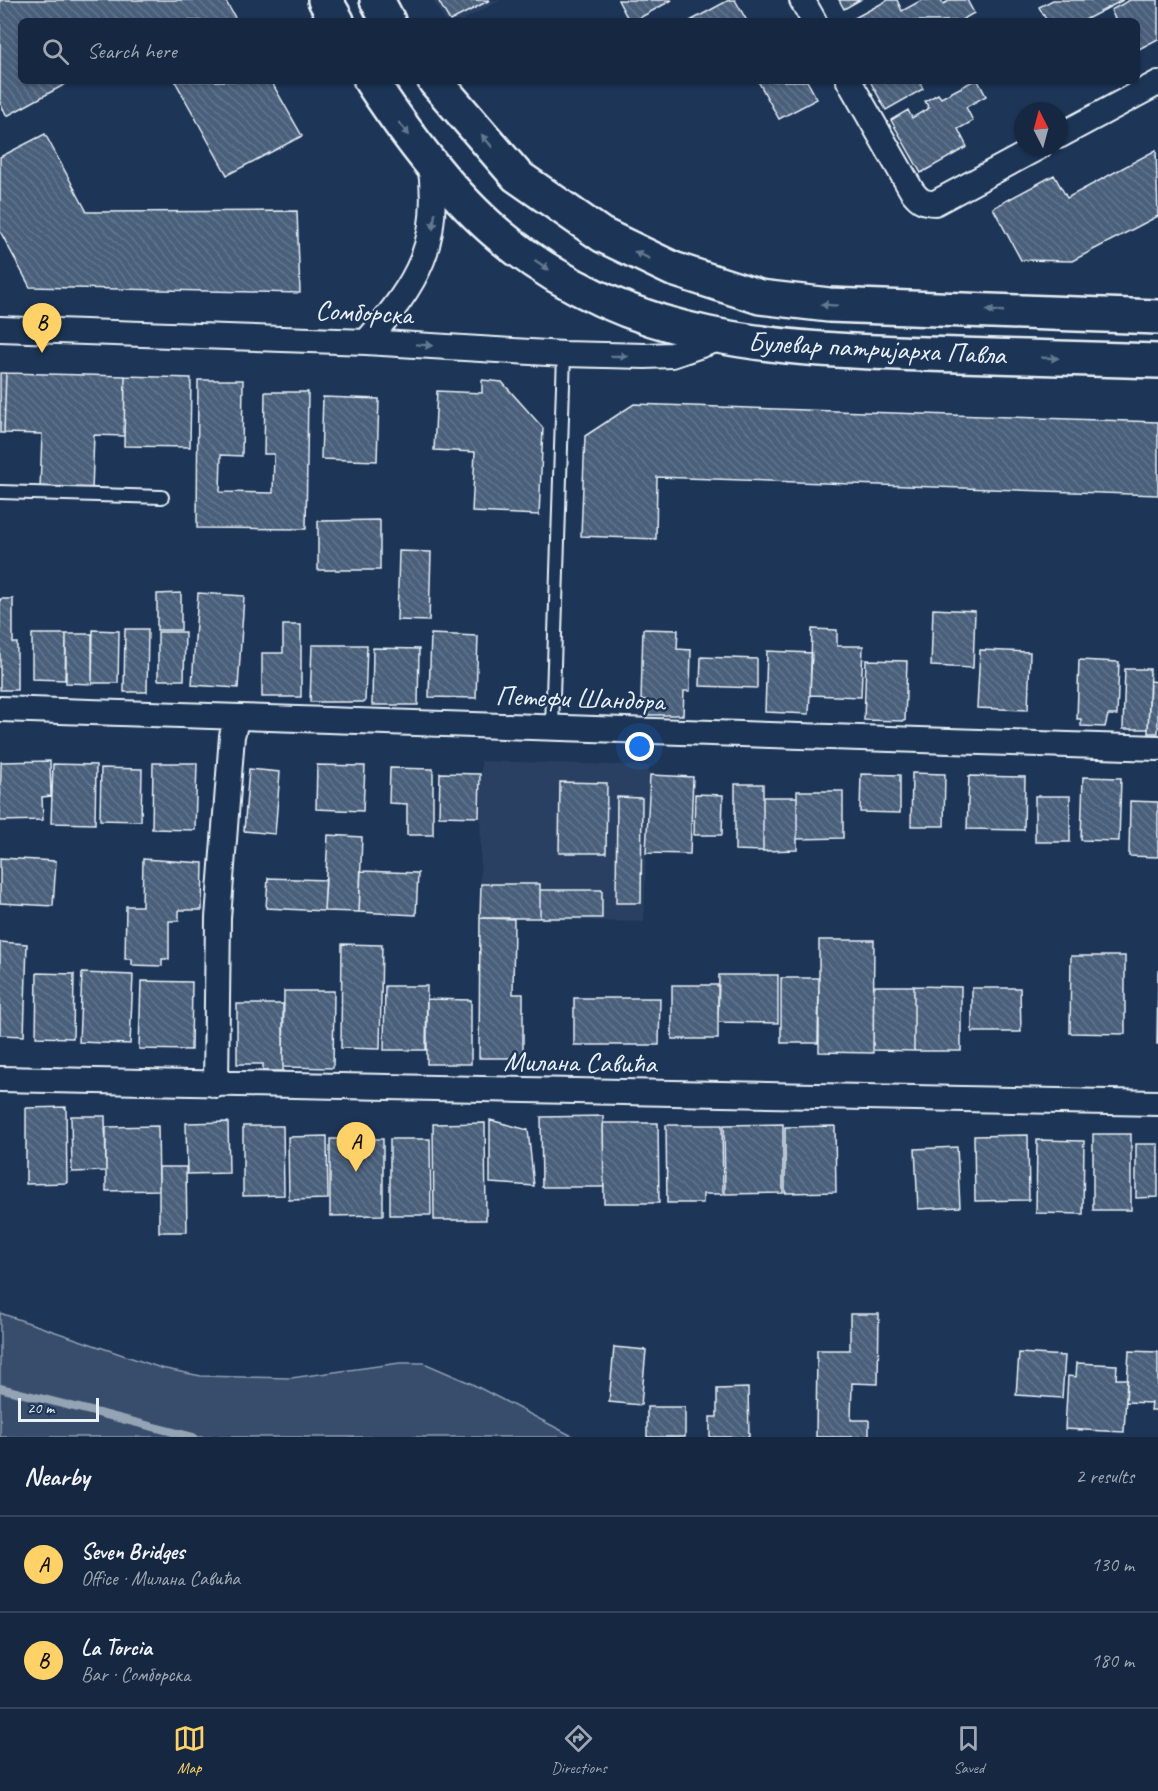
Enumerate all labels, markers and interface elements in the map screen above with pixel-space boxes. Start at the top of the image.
search box [18,18,1140,84]
icon: search [39,35,72,68]
text: Search here [87,37,177,65]
north arrow [1014,102,1068,156]
one-way arrow [398,121,411,137]
one-way arrow [480,133,493,149]
one-way arrow [429,211,438,230]
one-way arrow [634,250,651,259]
one-way arrow [534,260,550,271]
street label: Сомборска [315,292,416,332]
one-way arrow [820,300,839,310]
pin: B [22,304,62,353]
one-way arrow [985,307,1004,316]
street label: Булевар патријарха Павла [747,324,1008,372]
one-way arrow [414,341,433,350]
one-way arrow [609,351,628,360]
one-way arrow [1040,353,1059,362]
street label: Петефи Шандора [495,678,667,719]
your location [625,732,654,761]
street label: Милана Савића [503,1043,658,1081]
pin: A [336,1122,376,1172]
scale bar [18,1395,99,1422]
text: 20 m [27,1398,54,1418]
text: Nearby [24,1460,89,1493]
text: 2 results [1075,1464,1134,1489]
text: Seven Bridges [81,1538,184,1566]
text: A [38,1552,49,1577]
text: 130 m [1091,1552,1134,1577]
text: Office · Милана Савића [81,1566,240,1591]
text: La Torcia [81,1634,152,1662]
text: B [38,1648,49,1673]
text: 180 m [1091,1648,1134,1673]
text: Bar · Сомборска [81,1662,190,1687]
tab: Map [173,1722,206,1778]
tab: Directions [551,1722,607,1778]
tab: Saved [952,1722,985,1778]

